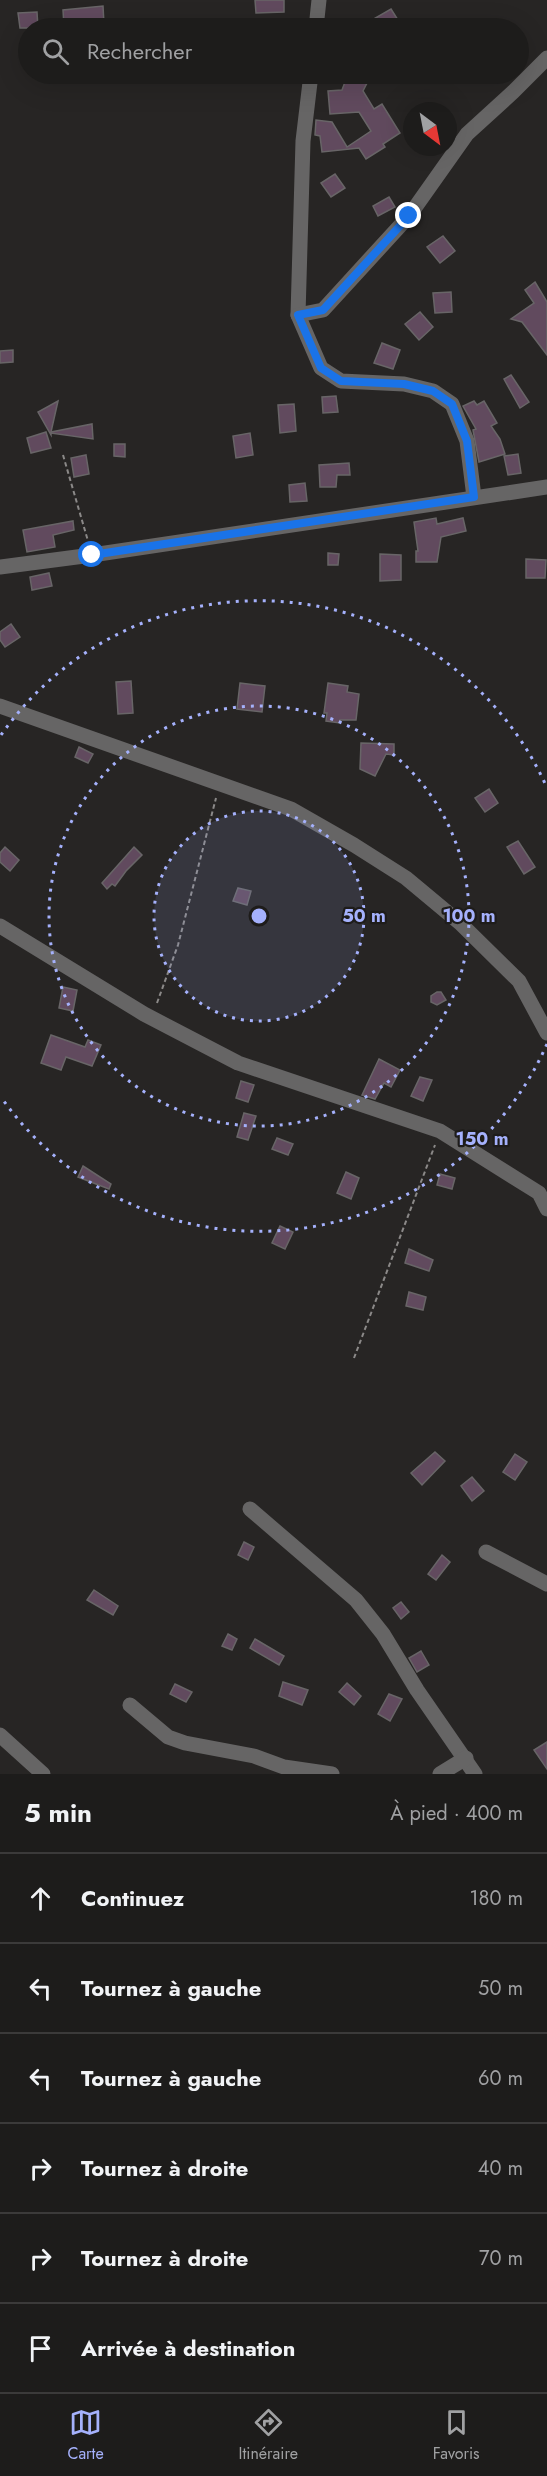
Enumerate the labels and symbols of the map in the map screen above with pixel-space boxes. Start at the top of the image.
north arrow [403,102,457,156]
route end [395,202,421,228]
route start [78,541,104,567]
text: 50 m [342,903,386,929]
text: 100 m [442,903,496,929]
centre of rings [249,906,269,926]
text: 150 m [456,1126,508,1152]

